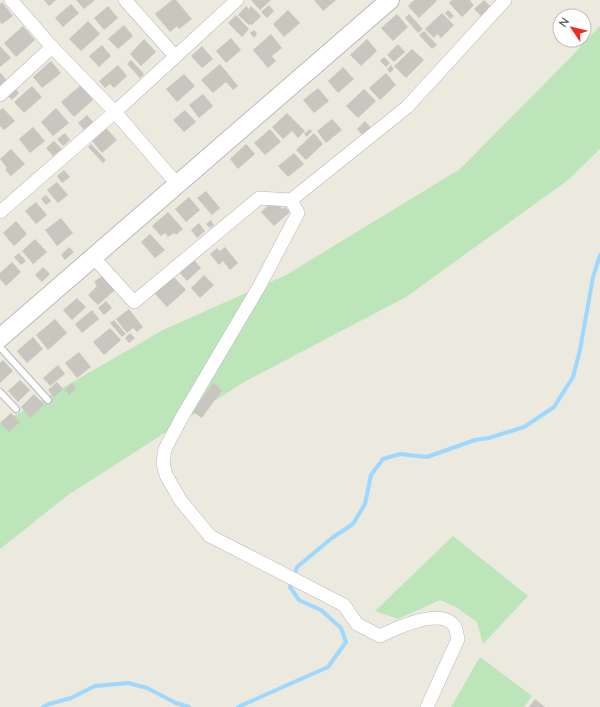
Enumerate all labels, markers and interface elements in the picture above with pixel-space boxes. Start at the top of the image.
north arrow [552,8,592,48]
text: N [556,15,571,29]

